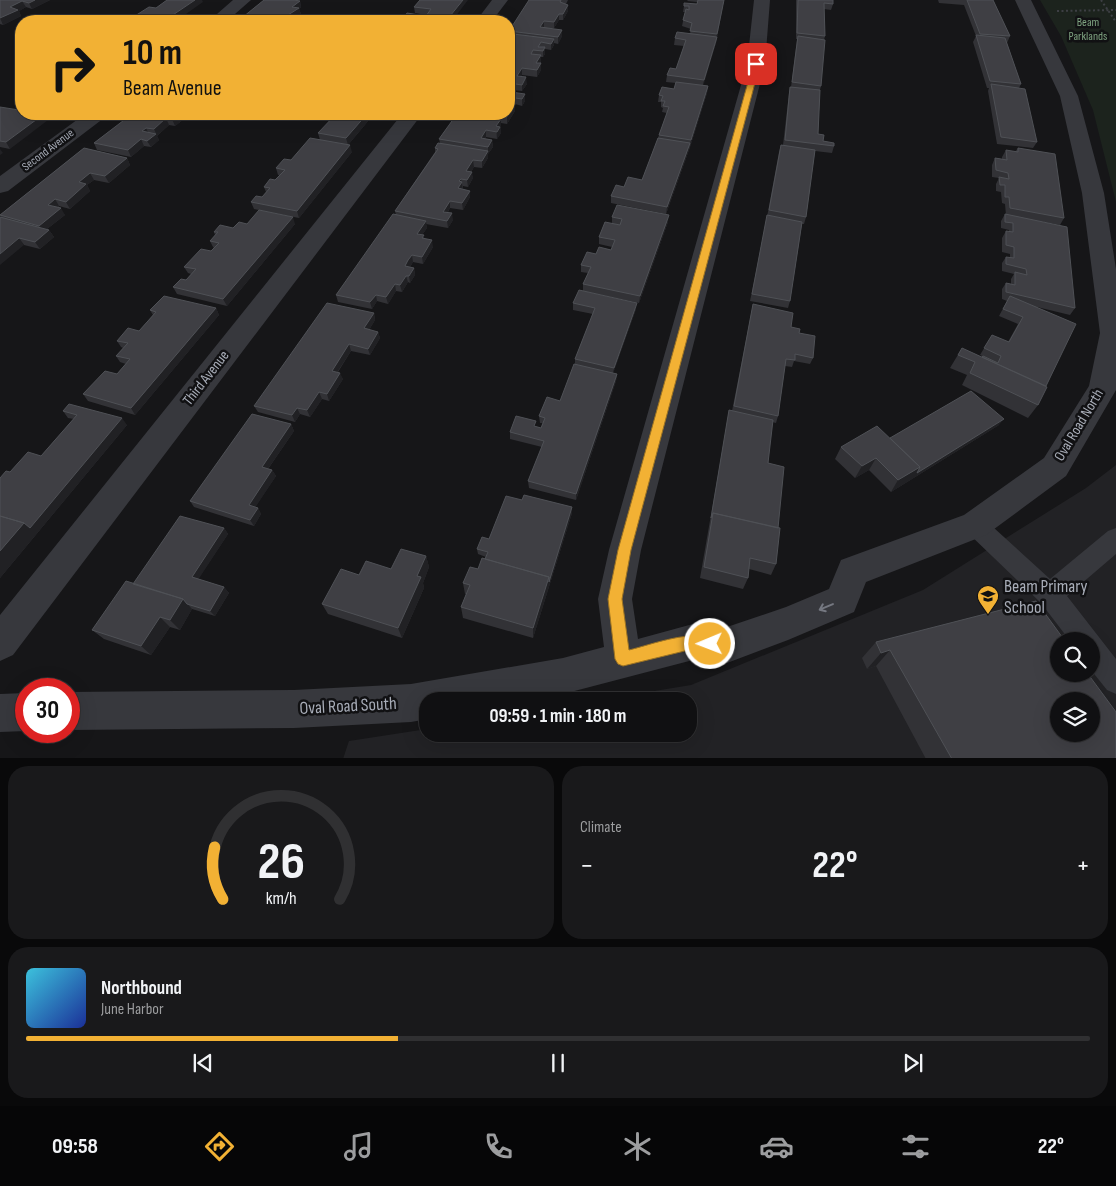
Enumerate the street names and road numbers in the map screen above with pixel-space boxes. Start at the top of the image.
street label: Second Avenue [19,126,77,174]
street label: Third Avenue [179,347,233,409]
street label: Oval Road North [1050,386,1108,464]
street label: Oval Road South [299,693,397,719]

